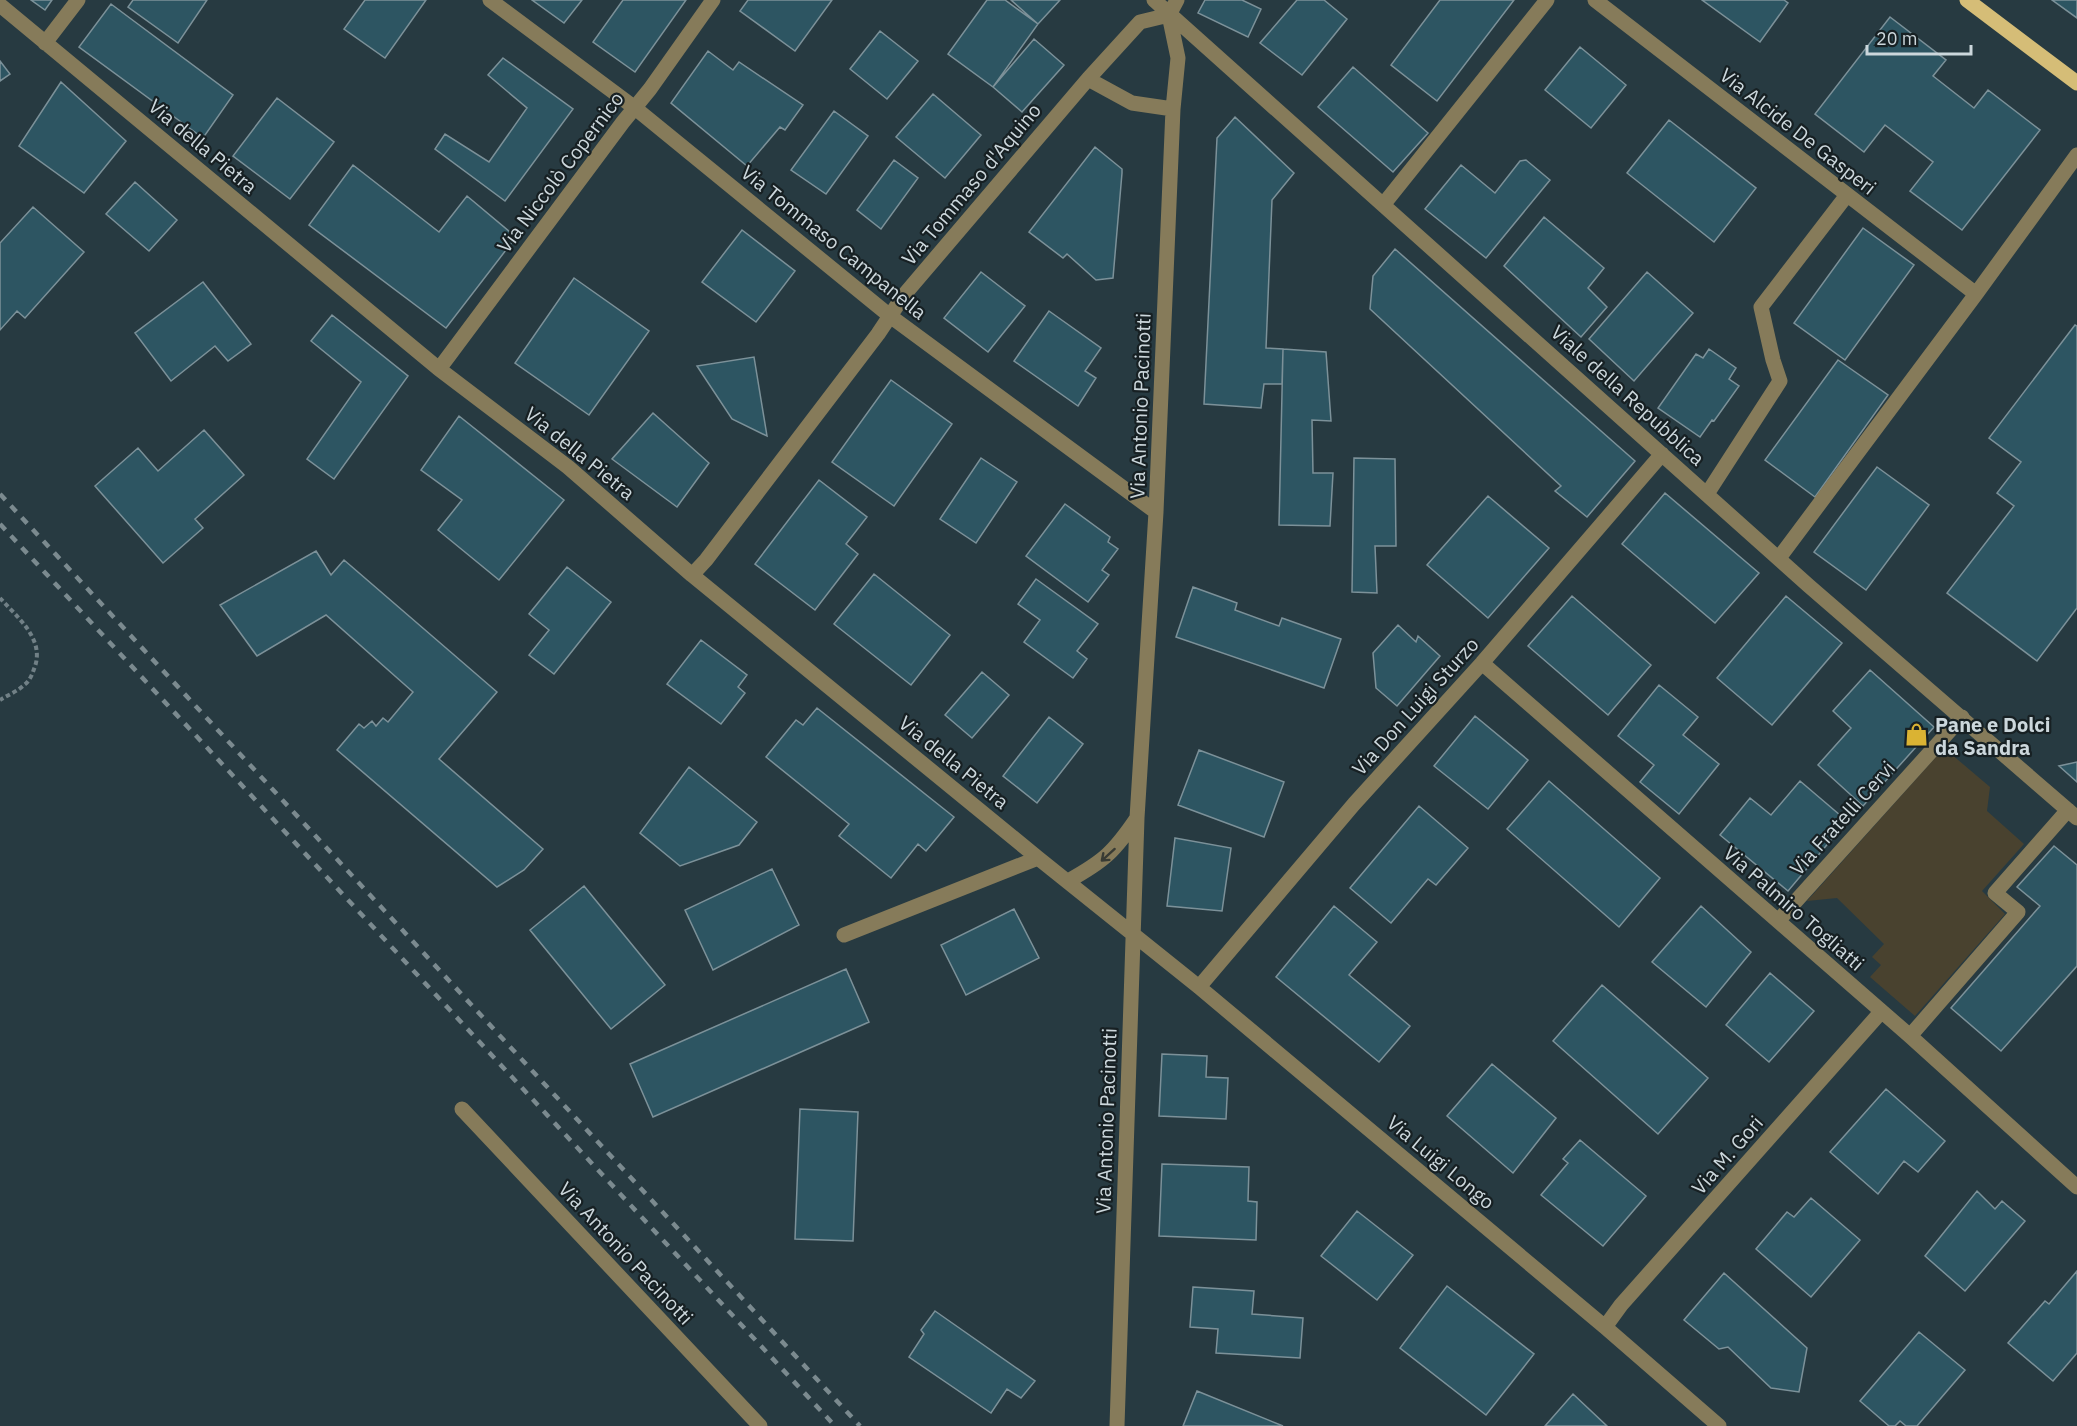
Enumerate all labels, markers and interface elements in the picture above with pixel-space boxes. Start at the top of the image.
scale bar [1867,18,1970,56]
text: 20 m [1876,27,1918,50]
street label: Via Alcide De Gasperi [1714,61,1882,201]
street label: Via Niccolò Copernico [490,86,630,258]
street label: Via della Pietra [143,92,263,200]
street label: Via Tommaso d'Aquino [895,97,1047,271]
street label: Via Tommaso Campanella [735,159,933,326]
street label: Via Antonio Pacinotti [1123,312,1157,500]
street label: Viale della Repubblica [1545,319,1711,472]
street label: Via della Pietra [519,400,641,506]
street label: Via Don Luigi Sturzo [1346,631,1484,781]
street label: Via della Pietra [893,709,1015,815]
place label: Pane e Dolci da Sandra [1935,711,2050,761]
shop icon: Pane e Dolci da Sandra [1904,722,1930,748]
street label: Via Fratelli Cervi [1783,755,1901,881]
street label: Via Palmiro Togliatti [1718,839,1870,977]
one-way arrow [1100,848,1115,862]
street label: Via Antonio Pacinotti [1089,1027,1123,1215]
street label: Via Luigi Longo [1381,1109,1501,1215]
street label: Via M. Gori [1685,1110,1769,1200]
street label: Via Antonio Pacinotti [553,1176,699,1330]

